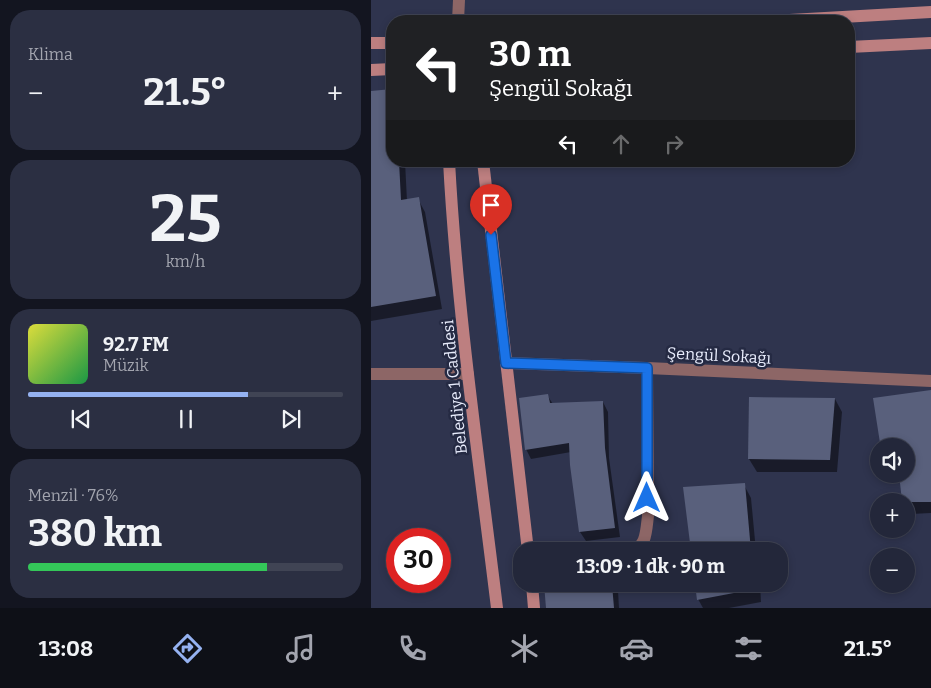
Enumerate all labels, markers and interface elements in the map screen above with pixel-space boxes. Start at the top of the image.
text: 30 m [489,33,571,75]
icon: left [406,35,471,100]
text: Klima [28,45,73,64]
text: 21.5° [143,69,227,115]
text: Şengül Sokağı [489,75,633,102]
text: − [28,77,43,110]
text: + [327,77,343,110]
icon: left [554,130,582,158]
icon: ahead [607,130,635,158]
icon: right [660,130,688,158]
text: 25 [149,180,222,258]
pin [470,184,512,235]
icon: arrive [477,191,505,219]
text: km/h [166,252,205,271]
street label: Belediye 1 Caddesi [438,319,471,455]
text: 92.7 FM [103,333,169,356]
street label: Şengül Sokağı [666,343,772,368]
text: Müzik [103,356,149,375]
icon: previous [67,405,95,433]
icon: pause [172,405,200,433]
icon: next [277,405,305,433]
map controls [870,438,915,593]
button: sound [870,438,915,483]
position arrow [620,471,672,523]
text: Menzil · 76% [28,486,118,505]
button: + [870,493,915,538]
text: 380 km [28,510,162,556]
speed limit sign: 30 [386,528,451,593]
button: − [870,548,915,593]
text: 13:09 · 1 dk · 90 m [576,555,725,578]
icon: directions [170,631,205,666]
icon: music [283,631,318,666]
icon: phone [395,631,430,666]
icon: climate [507,631,542,666]
icon: car [619,631,654,666]
icon: filters [731,631,766,666]
text: 13:08 [39,635,93,662]
text: 21.5° [844,635,892,662]

